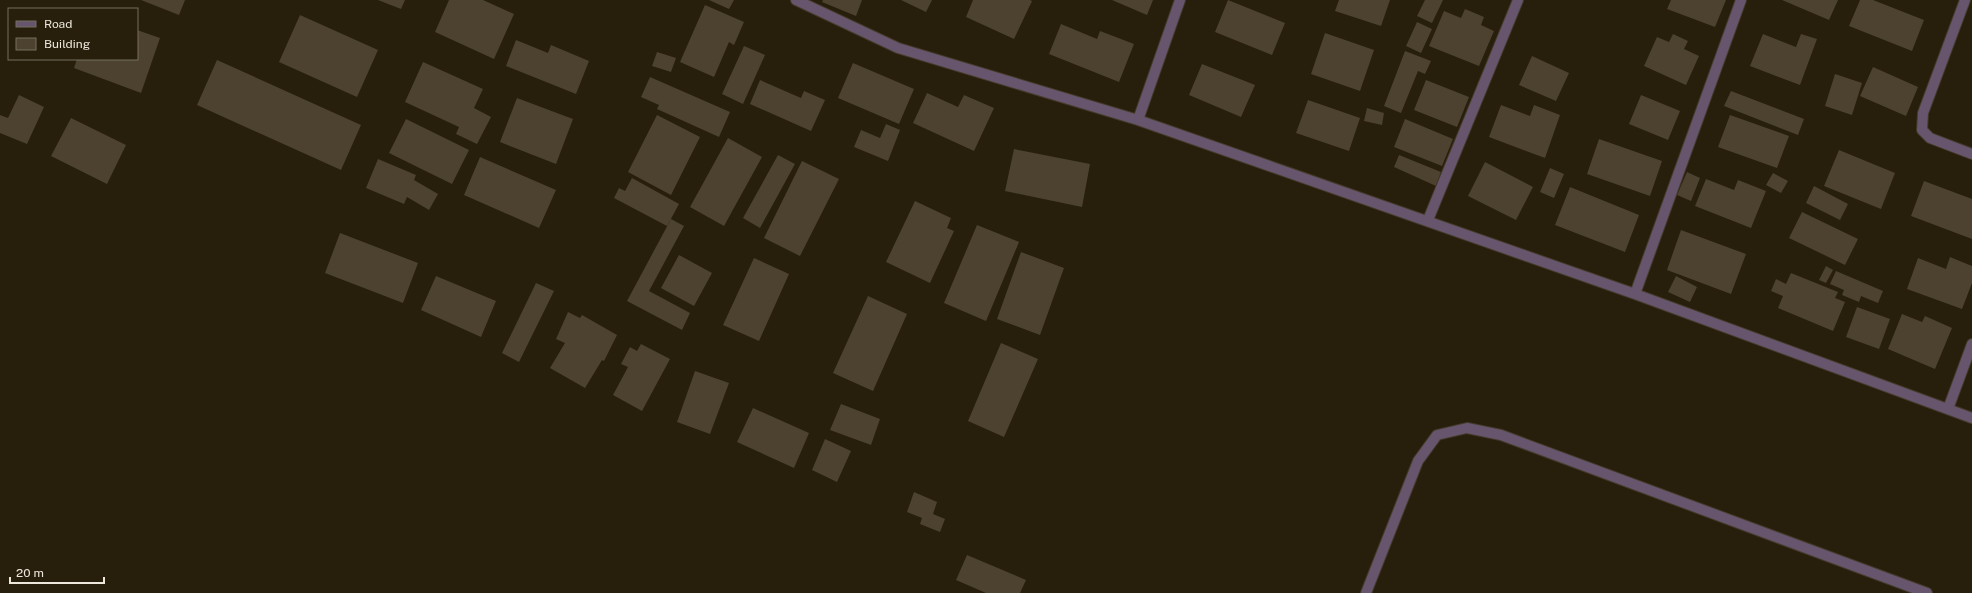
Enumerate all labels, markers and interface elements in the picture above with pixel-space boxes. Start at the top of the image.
legend [8,8,138,60]
text: Road [44,17,72,31]
text: Building [44,37,90,51]
scale bar [10,559,104,585]
text: 20 m [16,566,44,580]

